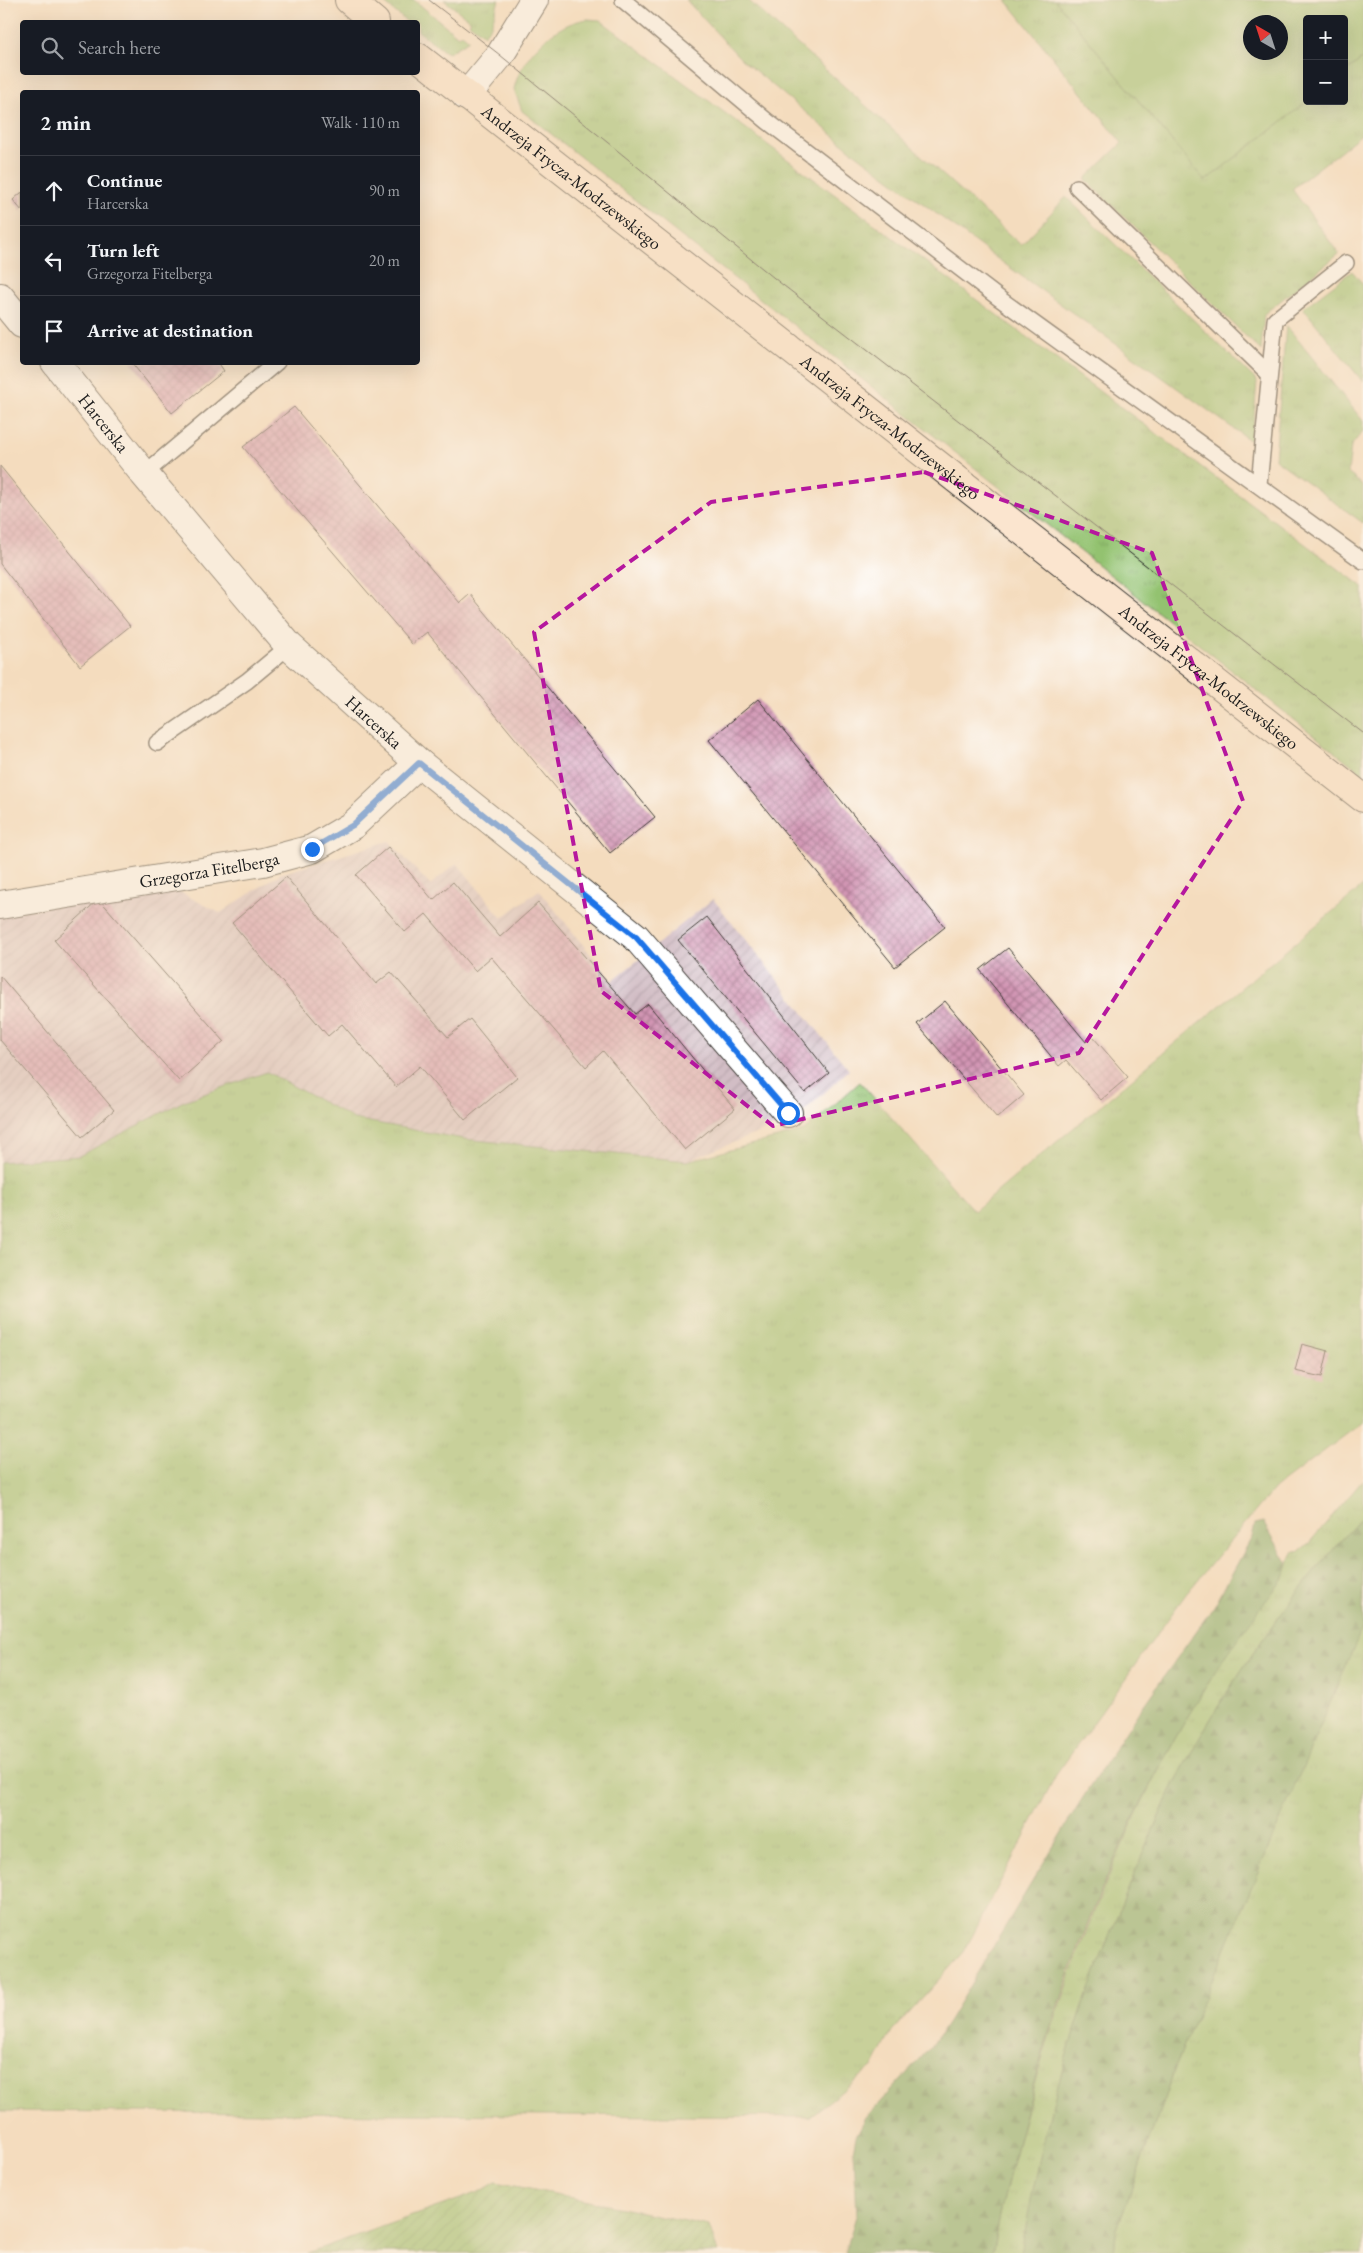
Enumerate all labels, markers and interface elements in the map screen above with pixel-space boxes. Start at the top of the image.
north arrow [1243,15,1288,60]
map controls [1303,15,1348,105]
button: + [1303,15,1348,60]
search box [20,20,420,75]
icon: search [38,34,66,62]
text: Search here [78,35,160,60]
button: − [1303,60,1348,105]
street label: Andrzeja Frycza-Modrzewskiego [476,99,667,255]
text: 2 min [40,109,91,136]
text: Walk · 110 m [321,112,400,133]
text: Continue [87,168,162,193]
icon: ahead [40,177,68,205]
text: 90 m [369,180,400,201]
text: Harcerska [87,193,149,214]
text: Turn left [87,238,159,263]
icon: left [40,247,68,275]
text: 20 m [369,250,400,271]
text: Grzegorza Fitelberga [87,263,213,284]
icon: arrive [40,317,68,345]
text: Arrive at destination [87,318,253,343]
street label: Andrzeja Frycza-Modrzewskiego [795,348,985,505]
street label: Harcerska [73,388,135,458]
street label: Andrzeja Frycza-Modrzewskiego [1114,598,1304,755]
street label: Harcerska [341,690,408,754]
route end [301,838,324,861]
street label: Grzegorza Fitelberga [138,846,282,893]
route start [777,1102,800,1125]

